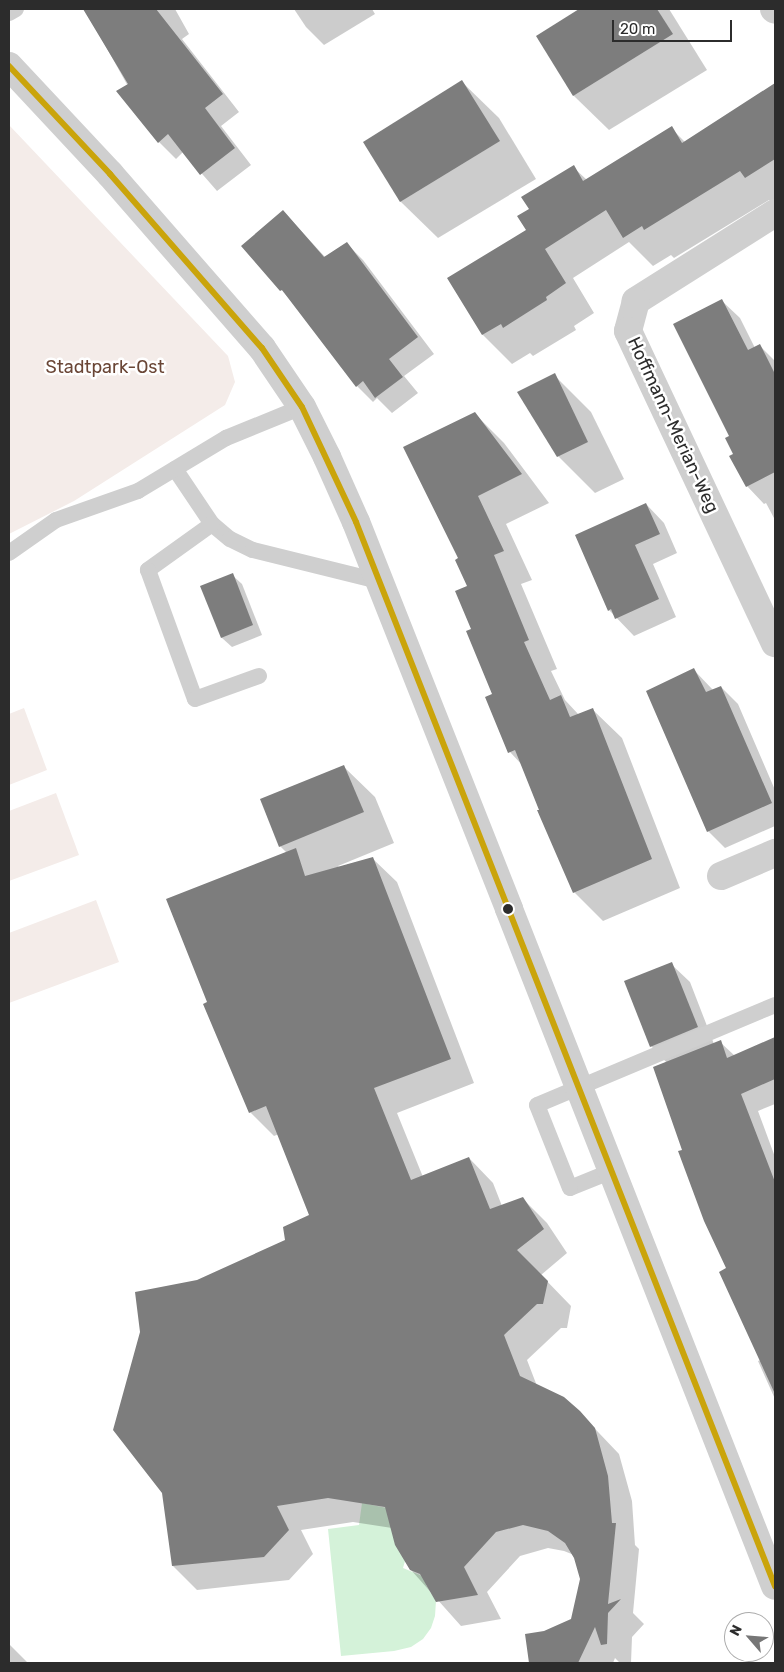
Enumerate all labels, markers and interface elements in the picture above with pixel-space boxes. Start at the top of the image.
scale bar [614,10,734,42]
text: 20 m [620,20,655,38]
street label: Hoffmann-Merian-Weg [623,334,723,516]
park label: Stadtpark-Ost [45,356,165,378]
unlabelled marker [503,904,513,914]
north arrow [724,1612,774,1662]
text: N [726,1622,746,1639]

